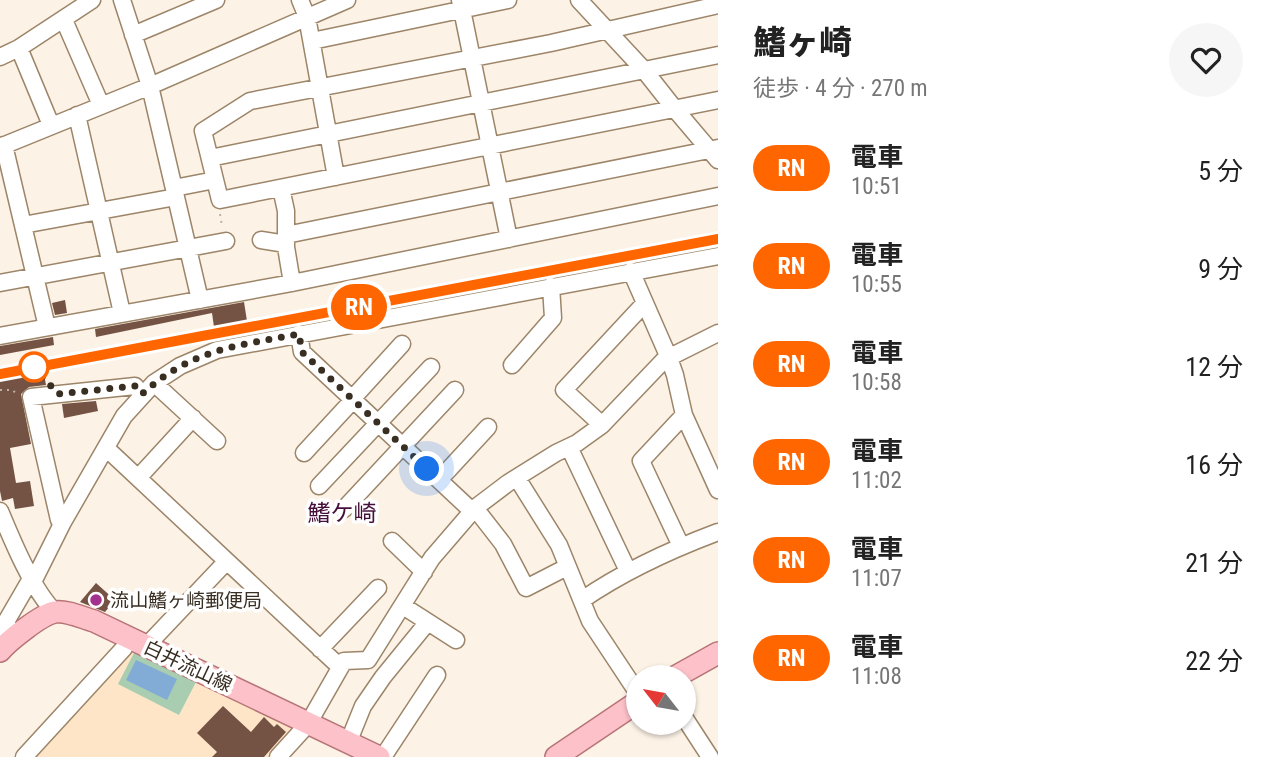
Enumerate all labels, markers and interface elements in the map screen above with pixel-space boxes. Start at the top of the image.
text: 鰭ヶ崎 [753,23,852,62]
button: heart [1169,23,1243,97]
text: 徒歩 · 4 分 · 270 m [753,75,928,102]
text: 電車 [851,142,903,172]
text: RN [778,154,805,182]
text: 5 分 [1198,156,1243,186]
text: 10:51 [851,173,902,200]
text: 電車 [851,240,903,270]
text: RN [778,252,805,280]
text: 9 分 [1198,254,1243,284]
text: 10:55 [851,271,902,298]
line badge: RN [328,284,390,330]
text: RN [345,293,373,321]
text: 電車 [851,338,903,368]
text: RN [778,350,805,378]
unlabelled marker [19,352,49,382]
text: 12 分 [1185,352,1243,382]
text: 10:58 [851,369,902,396]
text: 電車 [851,436,903,466]
text: RN [778,448,805,476]
text: 16 分 [1185,450,1243,480]
your location [409,451,444,486]
text: 11:02 [851,467,902,494]
district label: 鰭ケ崎 [308,500,377,527]
text: 電車 [851,534,903,564]
text: RN [778,546,805,574]
text: 21 分 [1185,548,1243,578]
text: 11:07 [851,565,902,592]
place label: 流山鰭ヶ崎郵便局 [110,589,262,612]
marker: 流山鰭ヶ崎郵便局 [88,592,104,608]
text: 電車 [851,632,903,662]
street label: 白井流山線 [140,635,236,697]
text: RN [778,644,805,672]
text: 22 分 [1185,646,1243,676]
text: 11:08 [851,663,902,690]
north arrow [626,665,696,735]
map controls [626,665,696,735]

